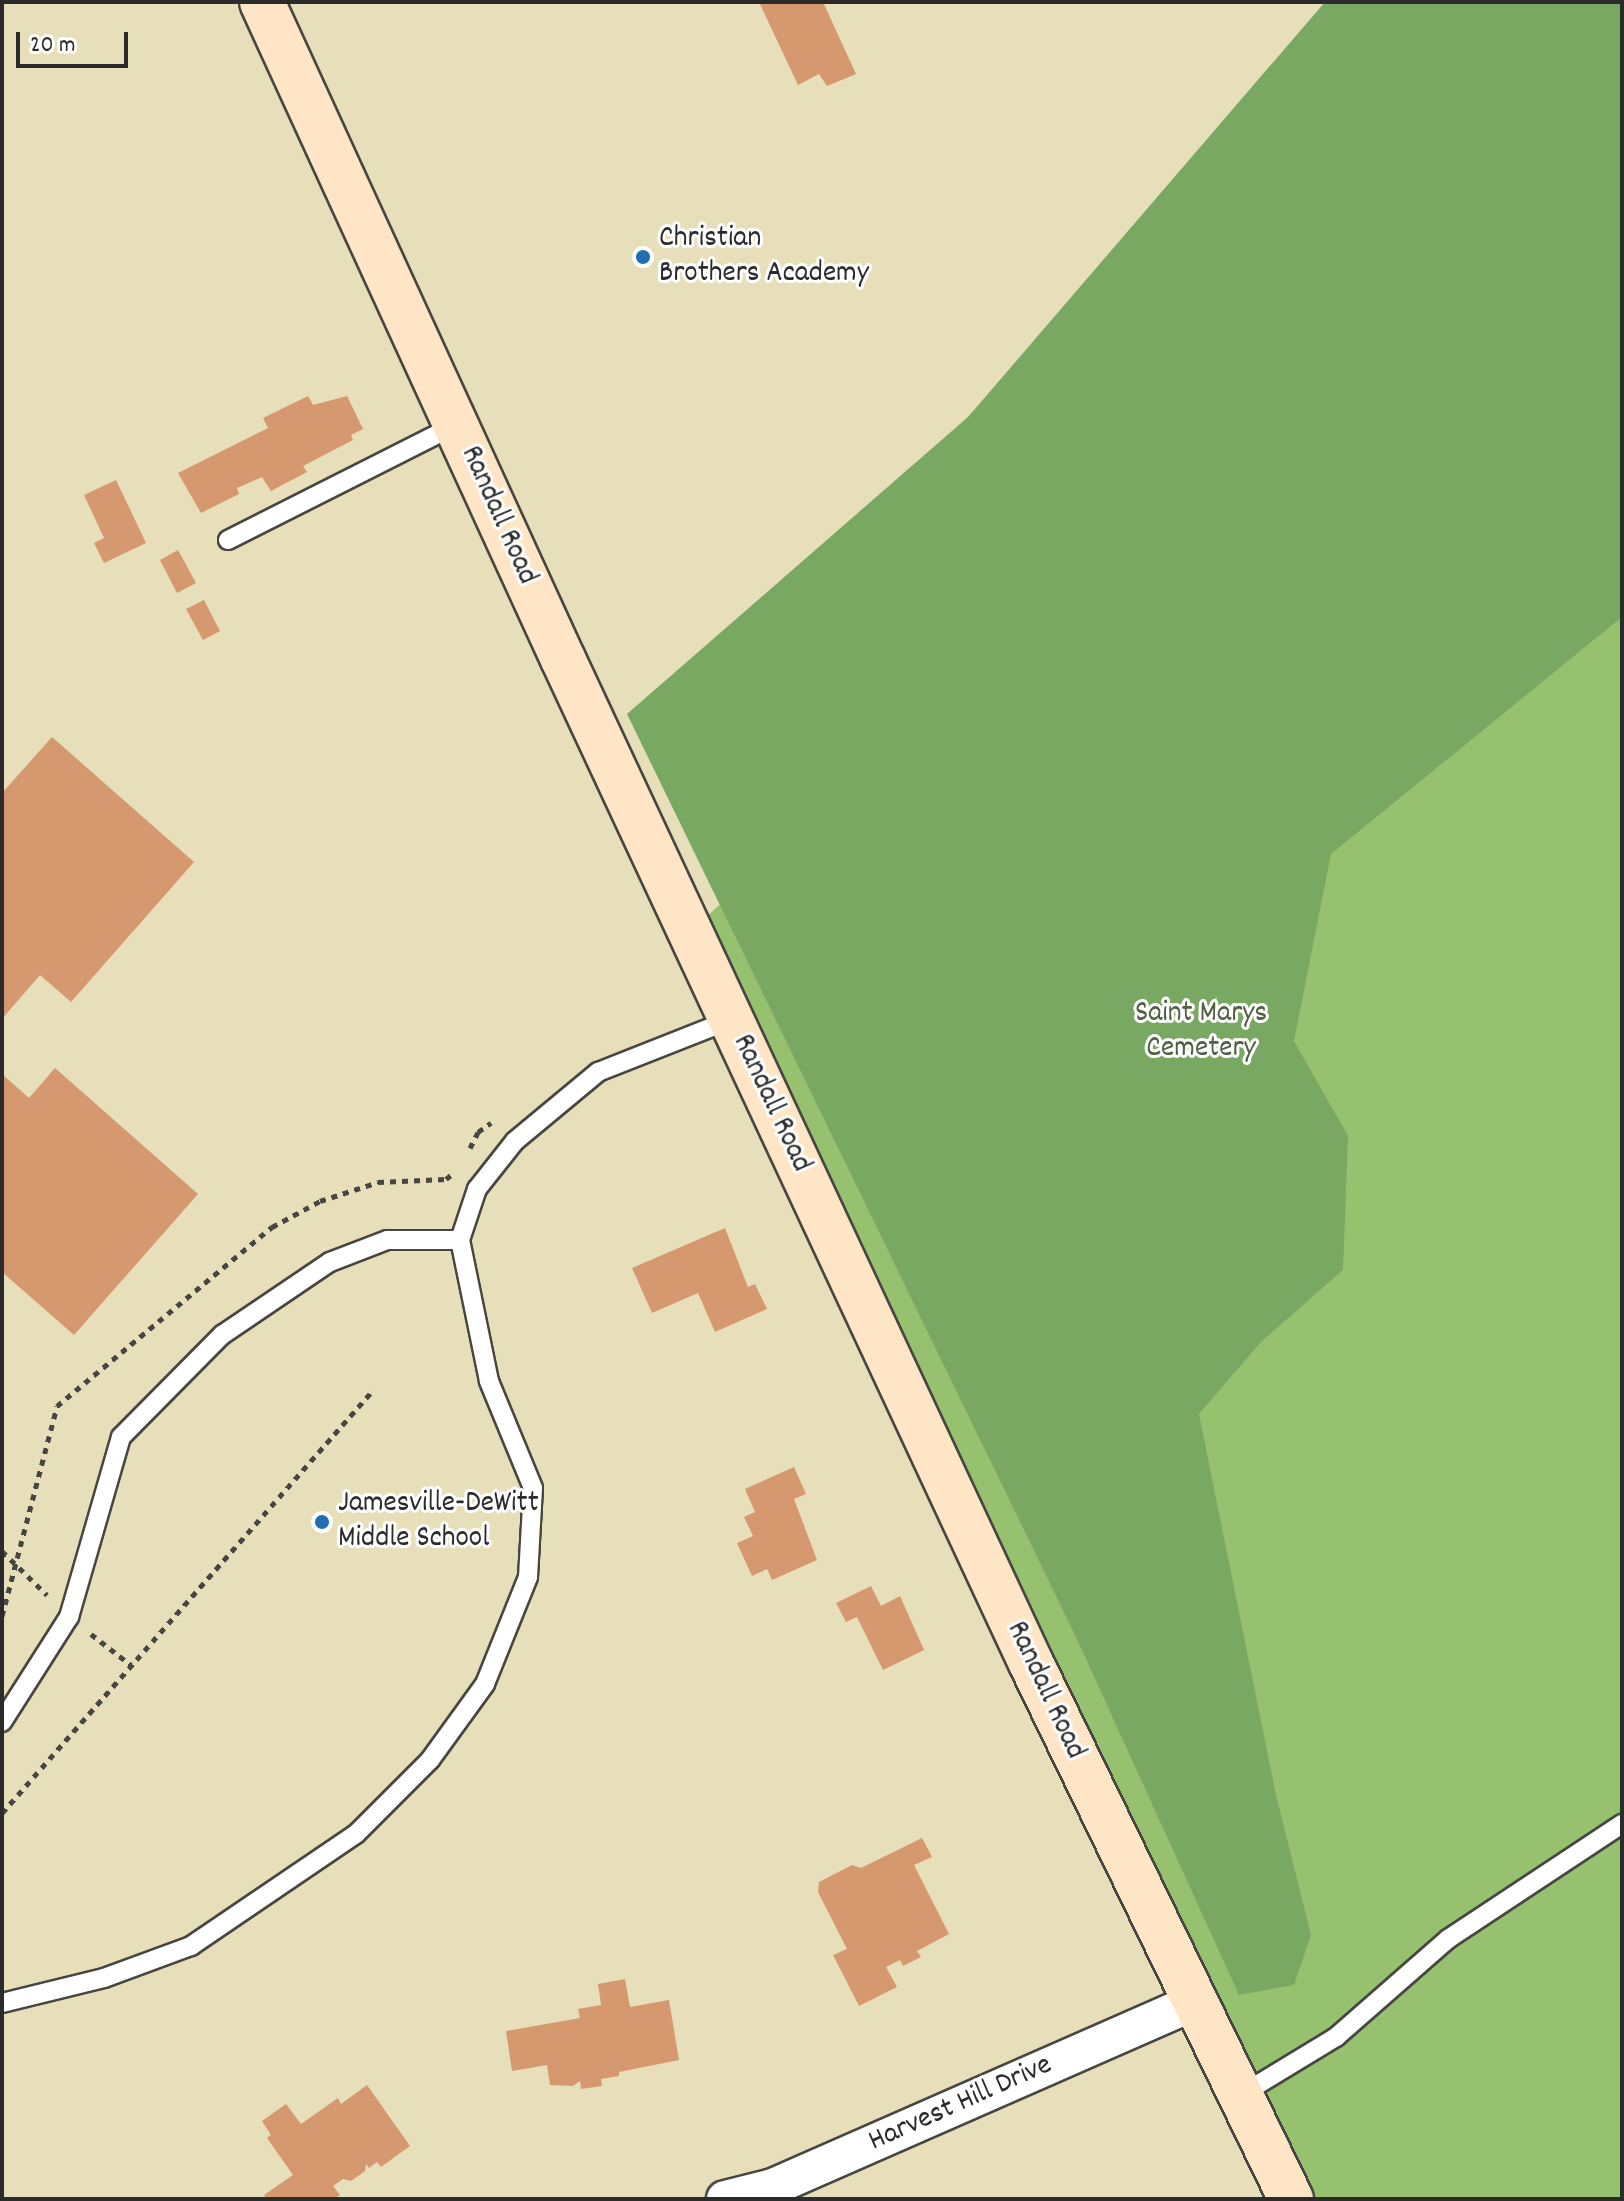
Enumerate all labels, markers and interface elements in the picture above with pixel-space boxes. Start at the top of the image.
scale bar [20,16,132,66]
text: 20 m [30,29,76,63]
place label: Christian Brothers Academy [659,222,869,292]
marker: Christian Brothers Academy [634,248,652,266]
street label: Randall Road [450,441,544,591]
park label: Saint Marys Cemetery [1135,997,1267,1068]
street label: Randall Road [722,1029,818,1179]
place label: Jamesville-DeWitt Middle School [338,1487,539,1558]
marker: Jamesville-DeWitt Middle School [313,1513,331,1531]
street label: Randall Road [996,1616,1092,1766]
street label: Harvest Hill Drive [864,2049,1058,2161]

